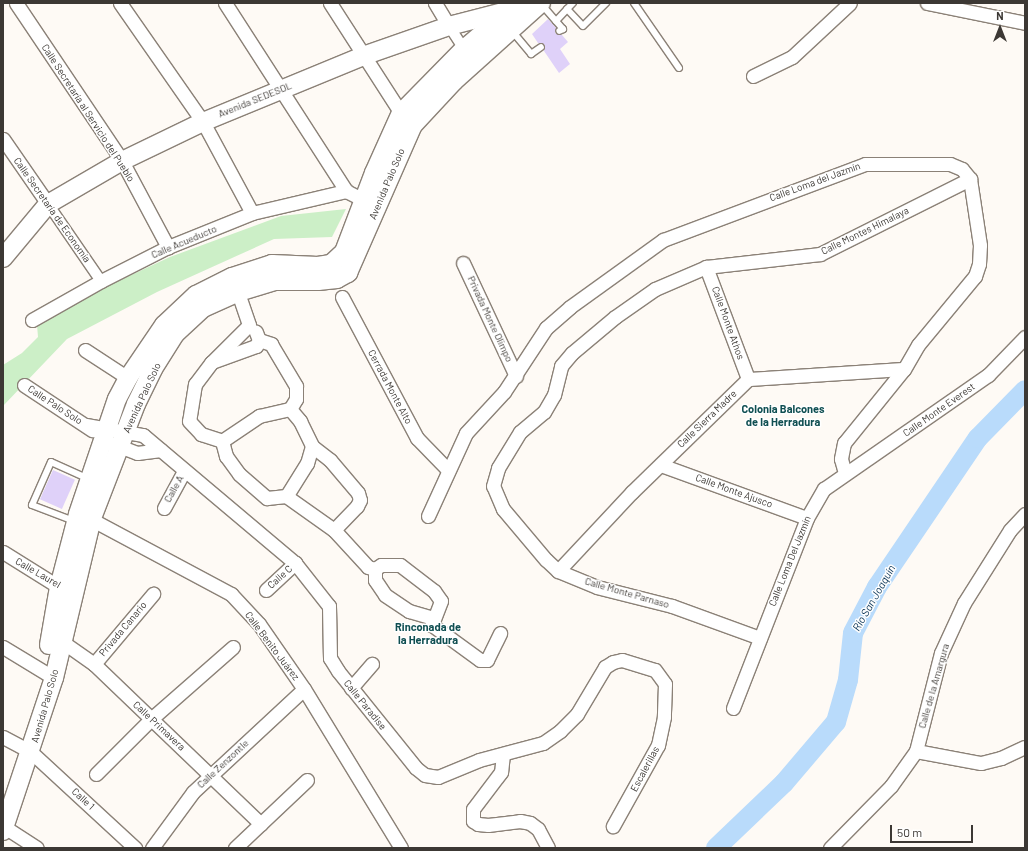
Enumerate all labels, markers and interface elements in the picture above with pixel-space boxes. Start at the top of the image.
north arrow [980,8,1020,48]
text: N [996,9,1004,22]
street label: Calle Secretaría al Servicio del Pueblo [39,42,137,184]
street label: Avenida SEDESOL [217,80,293,120]
street label: Avenida Palo Solo [367,147,407,221]
street label: Calle Secretaría de Economía [11,155,93,265]
street label: Calle Loma del Jazmín [768,160,862,204]
street label: Calle Montes Himalaya [819,205,911,257]
street label: Calle Acueducto [150,223,218,261]
street label: Privada Monte Olimpo [465,274,515,364]
street label: Calle Monte Athos [709,285,747,361]
street label: Cerrada Monte Alto [365,348,415,426]
street label: Avenida Palo Solo [121,361,163,435]
street label: Calle Monte Everest [901,381,977,439]
street label: Calle Palo Solo [25,383,85,427]
street label: Calle Sierra Madre [675,388,739,450]
district label: Colonia Balcones de la Herradura [741,403,825,429]
street label: Calle Monte Ajusco [694,471,774,511]
street label: Calle A [162,473,186,505]
street label: Calle Loma Del Jazmín [766,514,814,608]
street label: Calle Laurel [13,555,63,591]
street label: Calle C [265,563,295,591]
water label: Río San Joaquín [850,563,898,633]
street label: Calle Monte Parnaso [583,575,671,611]
street label: Privada Canario [97,599,149,659]
street label: Calle Benito Juárez [242,609,302,683]
district label: Rinconada de la Herradura [395,621,461,647]
street label: Calle de la Amargura [916,642,952,730]
street label: Avenida Palo Solo [29,668,61,744]
street label: Calle Paradise [341,678,389,732]
street label: Calle Primavera [130,699,188,753]
street label: Calle Zenzontle [195,737,251,791]
street label: Escalerillas [628,744,662,794]
street label: Calle 1 [69,786,97,812]
scale bar [892,817,975,843]
text: 50 m [897,825,922,839]

